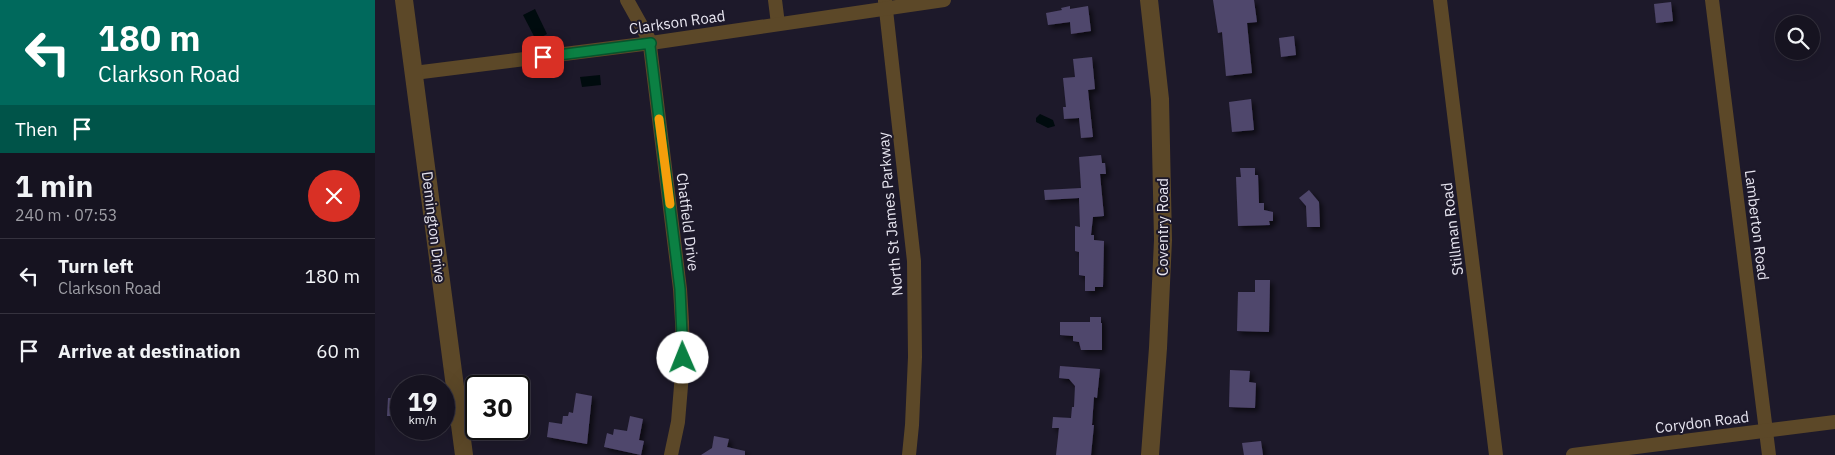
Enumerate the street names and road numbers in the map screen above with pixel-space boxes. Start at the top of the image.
street label: Clarkson Road [628,6,726,38]
street label: North St James Parkway [873,131,907,297]
street label: Lamberton Road [1741,169,1773,281]
street label: Demington Drive [418,170,450,284]
street label: Chatfield Drive [673,172,703,272]
street label: Coventry Road [1153,178,1172,276]
street label: Stillman Road [1437,181,1467,277]
street label: Corydon Road [1654,407,1750,437]

